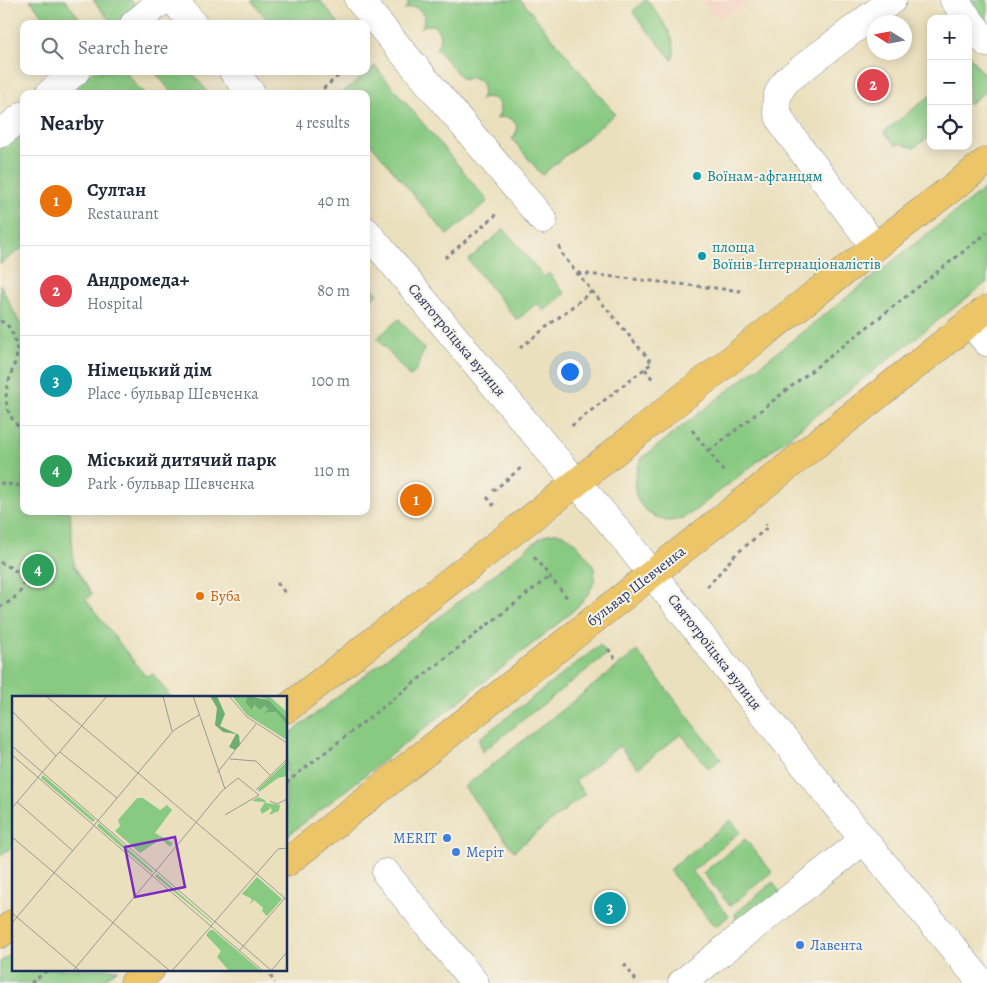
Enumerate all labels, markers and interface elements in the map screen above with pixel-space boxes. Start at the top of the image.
north arrow [867,15,912,60]
map controls [927,15,972,150]
button: + [927,15,972,60]
search box [20,20,370,75]
icon: search [38,34,66,62]
text: Search here [78,35,168,61]
button: − [927,60,972,105]
pin: 2 [857,66,889,104]
button: locate [927,105,972,150]
text: Nearby [40,109,103,137]
text: 4 results [296,112,350,134]
place label: Воїнам-афганцям [707,166,823,186]
marker: Воїнам-афганцям [691,170,703,182]
text: Султан [87,177,146,203]
text: 1 [53,190,59,212]
text: 40 m [318,190,350,212]
text: Restaurant [87,203,159,225]
place label: площа Воїнів-Інтернаціоналістів [712,237,881,274]
marker: площа Воїнів-Інтернаціоналістів [696,250,708,262]
text: Андромеда+ [87,267,189,293]
street label: Святотроїцька вулиця [404,279,510,401]
text: 2 [52,280,60,302]
text: 80 m [317,280,350,302]
text: Hospital [87,293,143,315]
text: Німецький дім [87,357,212,383]
your location [557,359,583,385]
text: 3 [53,370,59,392]
text: 100 m [311,370,350,392]
text: Place · бульвар Шевченка [87,383,259,405]
text: Міський дитячий парк [87,447,277,473]
text: 4 [52,460,60,482]
text: 110 m [314,460,350,482]
text: Park · бульвар Шевченка [87,473,255,495]
pin: 1 [400,481,432,519]
street label: бульвар Шевченка [583,541,690,631]
pin: 4 [22,551,54,589]
place label: Буба [210,586,241,606]
marker: Буба [194,590,206,602]
street label: Святотроїцька вулиця [663,590,767,714]
inset map [12,696,288,970]
place label: MERIT [393,828,438,848]
marker: MERIT [441,832,453,844]
place label: Меріт [466,842,504,862]
marker: Меріт [450,846,462,858]
pin: 3 [594,889,626,927]
place label: Лавента [810,935,863,955]
marker: Лавента [794,939,806,951]

